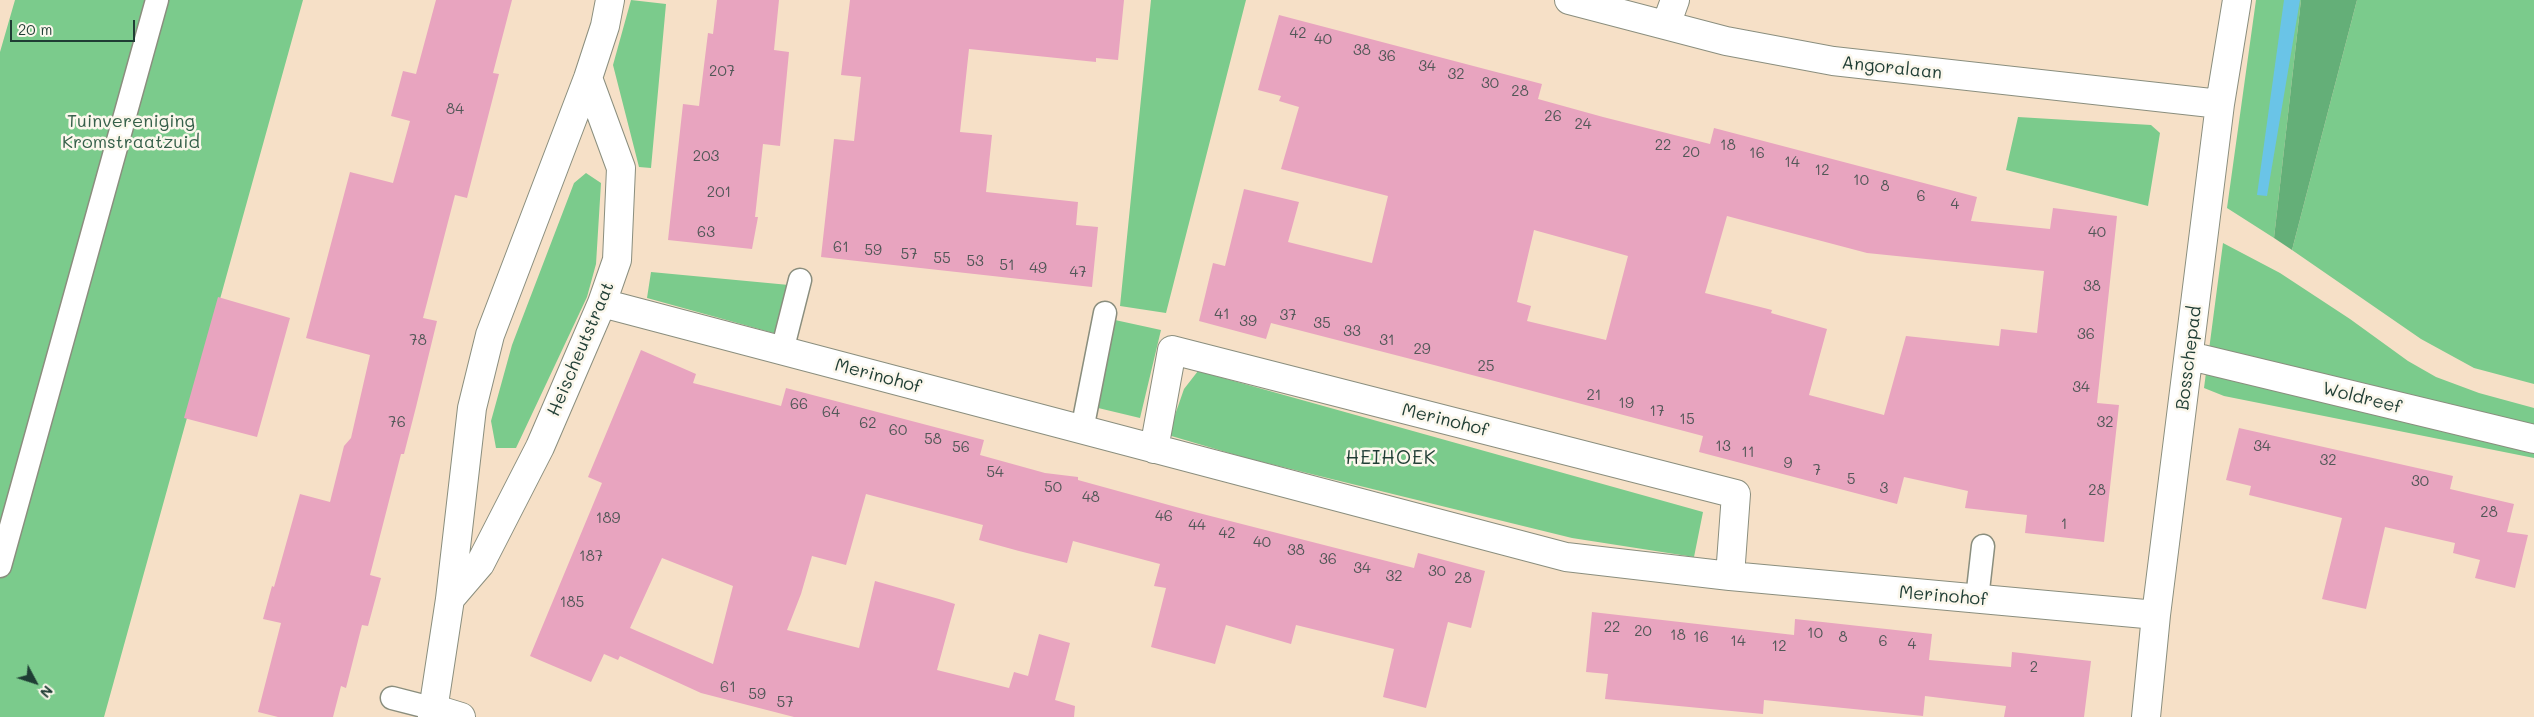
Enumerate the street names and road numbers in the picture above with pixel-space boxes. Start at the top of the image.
street label: Angoralaan [1841,52,1943,84]
street label: Heischeutstraat [543,279,619,419]
street label: Bosschepad [2172,305,2206,411]
street label: Merinohof [832,354,924,398]
street label: Woldreef [2320,378,2404,418]
street label: Merinohof [1399,399,1491,441]
street label: Merinohof [1898,581,1988,611]

